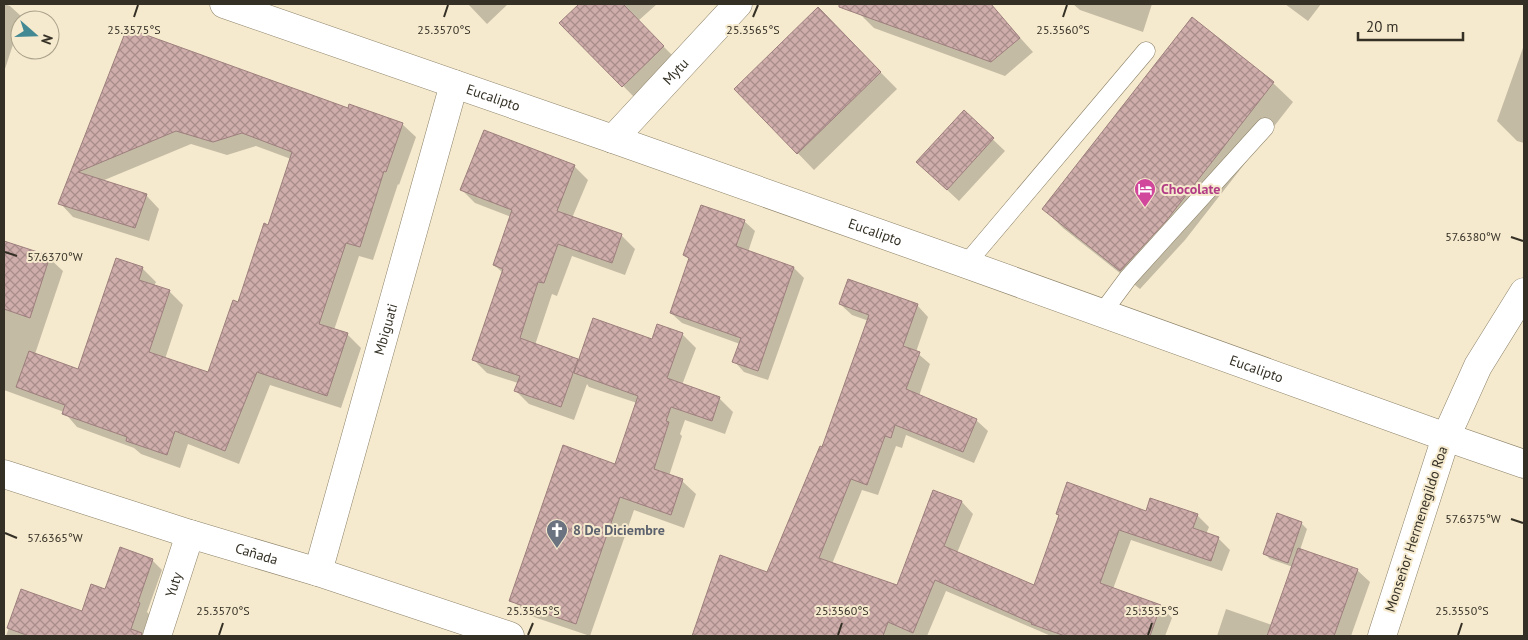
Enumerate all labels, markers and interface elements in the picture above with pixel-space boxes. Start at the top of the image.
north arrow [10,10,60,60]
scale bar [1358,10,1463,42]
text: 20 m [1366,17,1399,36]
text: 25.3575°S [107,22,161,37]
text: 25.3570°S [417,22,471,37]
text: 25.3565°S [726,22,780,37]
text: 25.3560°S [1036,22,1090,37]
text: N [37,32,57,47]
street label: Mytu [659,54,692,89]
street label: Eucalipto [464,80,523,115]
hotel icon: Chocolate [1133,177,1157,208]
place label: Chocolate [1161,180,1220,198]
street label: Eucalipto [846,214,905,250]
text: 57.6380°W [1445,229,1501,244]
text: 57.6370°W [27,249,83,264]
street label: Mbiguati [370,301,401,357]
street label: Eucalipto [1227,351,1286,387]
street label: Monseñor Hermenegildo Roa [1381,444,1451,614]
text: 57.6375°W [1445,511,1501,526]
church icon: 8 De Diciembre [545,518,569,549]
place label: 8 De Diciembre [573,521,665,539]
text: 57.6365°W [27,530,83,545]
street label: Cañada [233,539,280,569]
street label: Yuty [161,569,186,600]
text: 25.3570°S [196,603,250,618]
text: 25.3565°S [506,603,560,618]
text: 25.3560°S [815,603,869,618]
text: 25.3555°S [1125,603,1179,618]
text: 25.3550°S [1435,603,1489,618]

